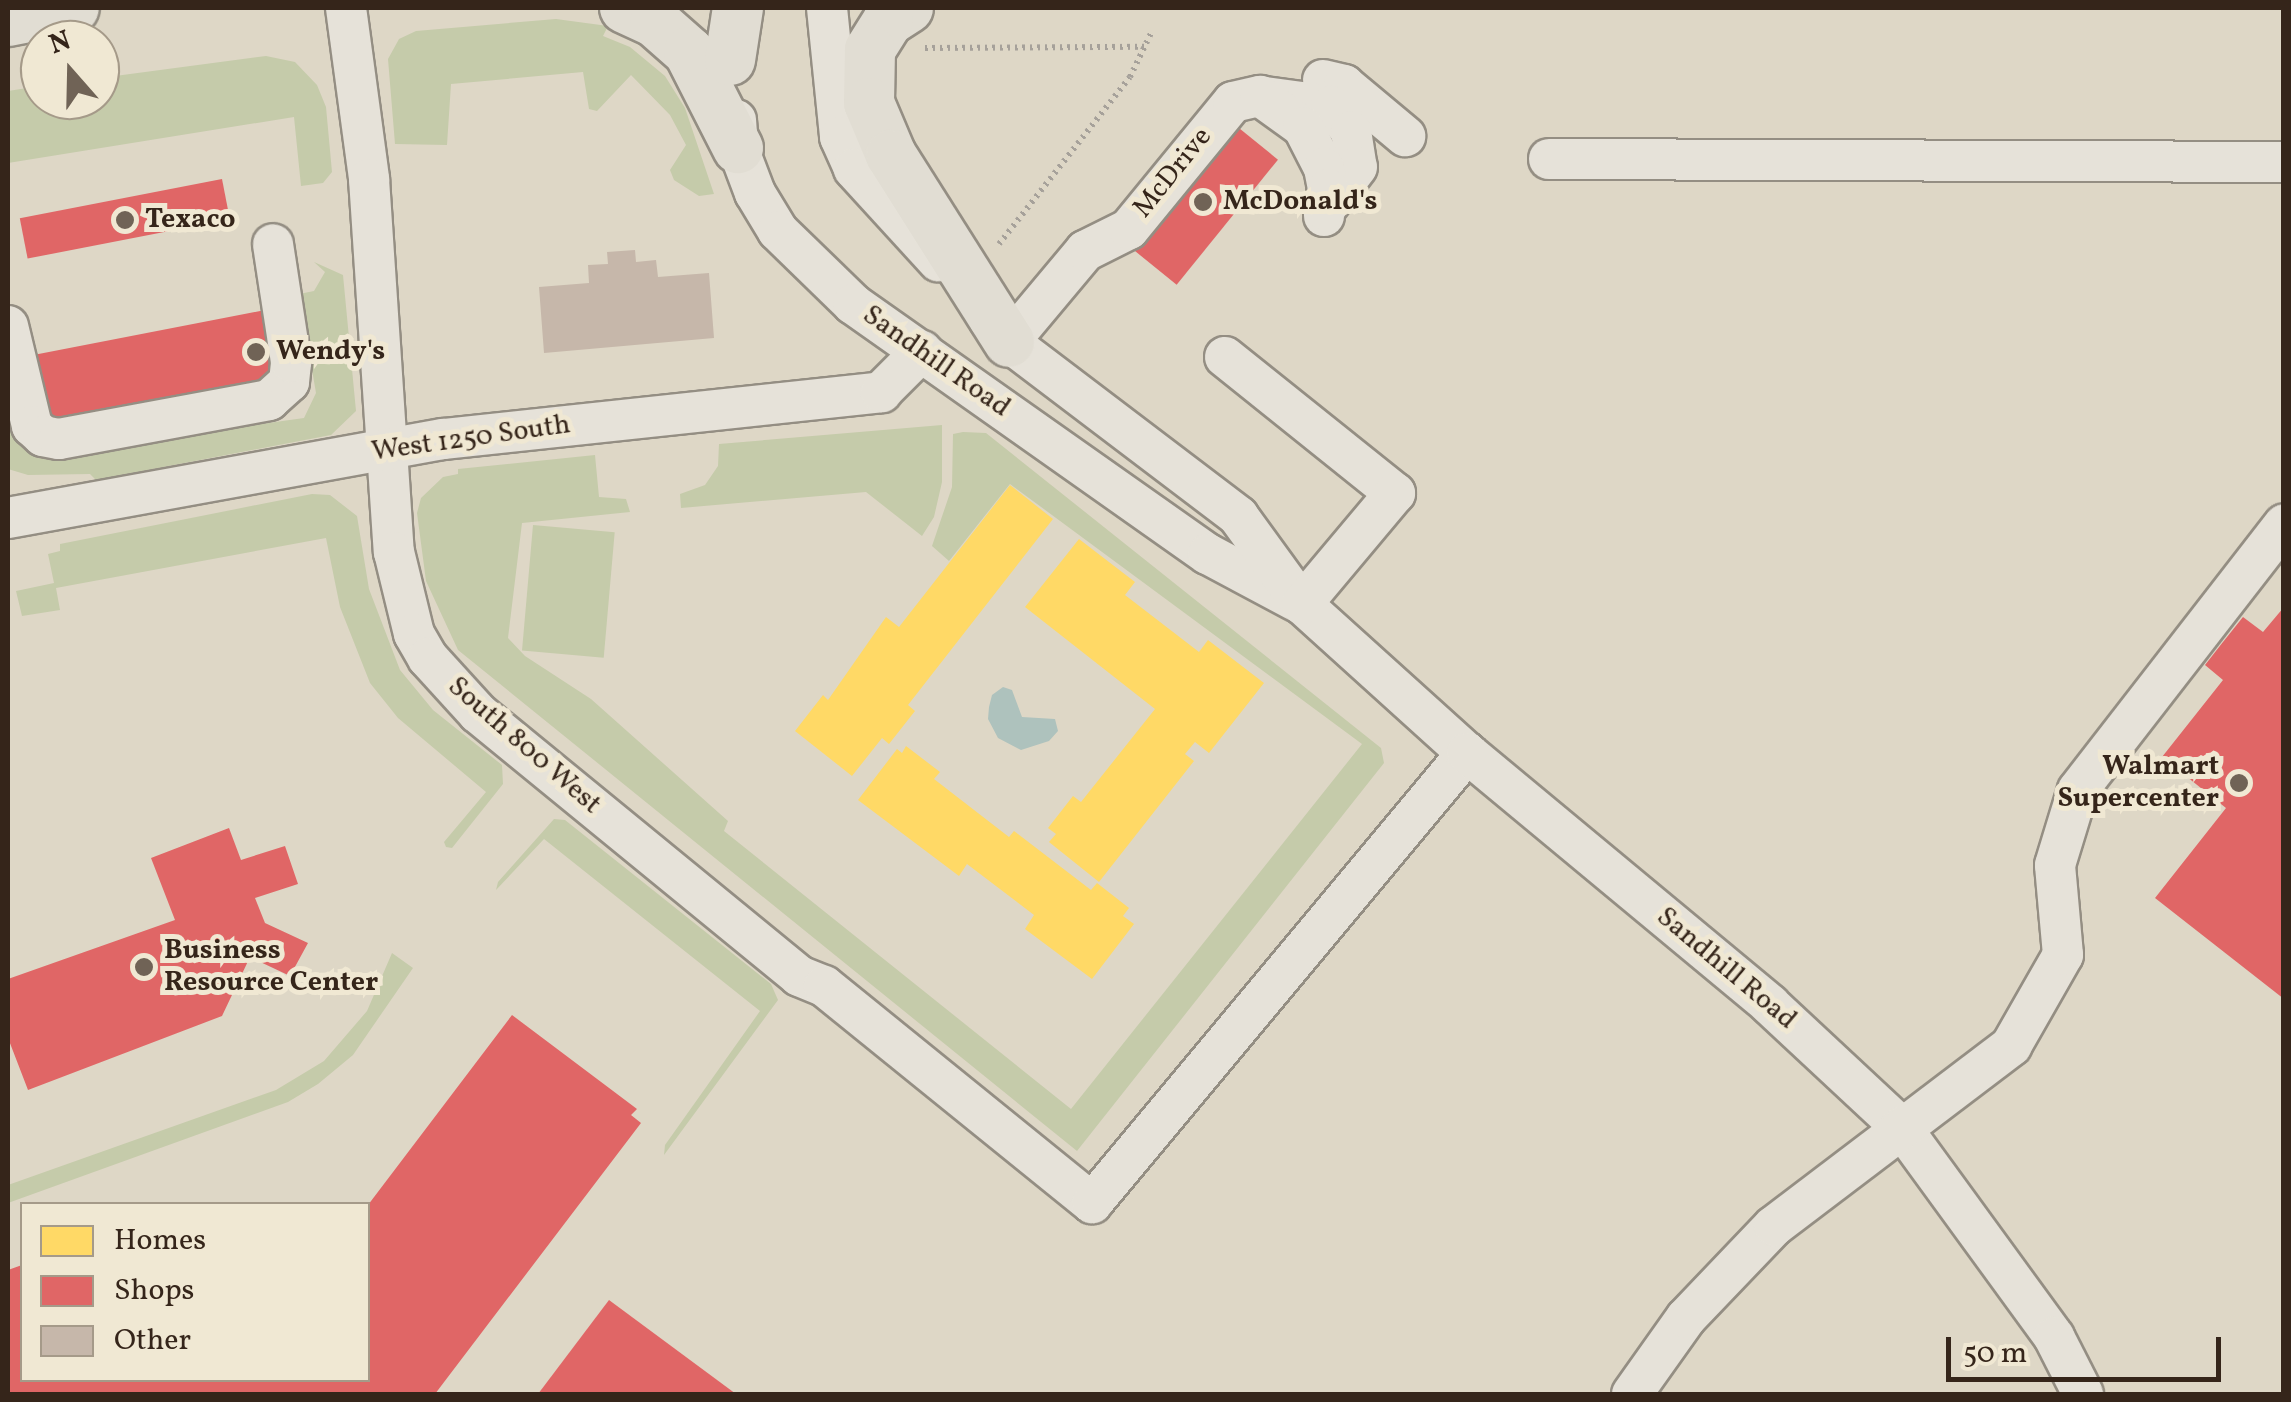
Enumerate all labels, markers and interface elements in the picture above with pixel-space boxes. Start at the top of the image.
north arrow [20,20,120,120]
text: N [44,21,76,65]
street label: McDrive [1126,121,1220,225]
place label: McDonald's [1223,185,1377,219]
marker: McDonald's [1192,191,1214,213]
place label: Texaco [145,203,235,237]
marker: Texaco [114,209,136,231]
street label: Sandhill Road [856,299,1016,425]
place label: Wendy's [276,335,385,369]
marker: Wendy's [245,341,267,363]
street label: West 1250 South [369,408,573,470]
street label: South 800 West [440,670,608,822]
place label: Walmart Supercenter [2057,750,2219,816]
marker: Walmart Supercenter [2228,772,2250,794]
street label: Sandhill Road [1649,901,1803,1037]
place label: Business Resource Center [164,934,378,1000]
marker: Business Resource Center [133,956,155,978]
legend [20,1202,370,1382]
text: Homes [114,1220,206,1262]
text: Shops [114,1270,194,1312]
scale bar [1951,1317,2226,1379]
text: Other [114,1320,191,1362]
text: 50 m [1963,1333,2027,1375]

